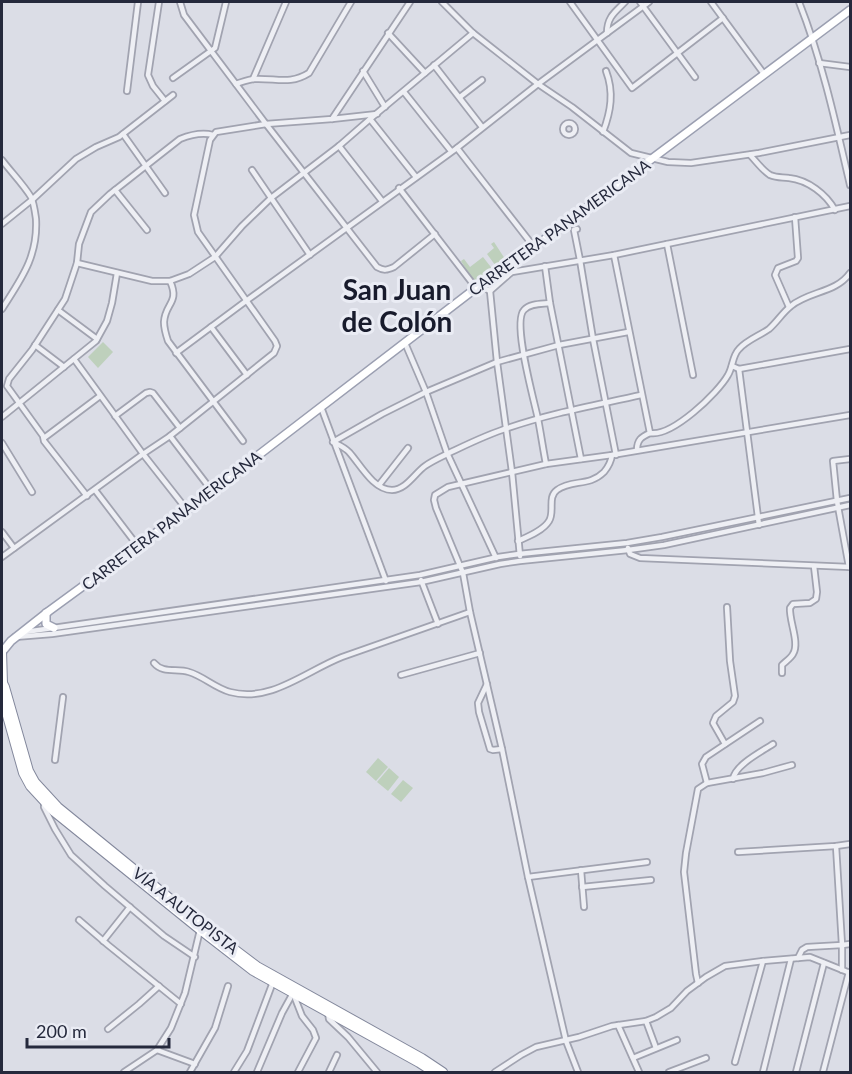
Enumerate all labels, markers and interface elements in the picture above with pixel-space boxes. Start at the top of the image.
street label: CARRETERA PANAMERICANA [465,155,654,299]
district label: San Juan de Colón [342,272,452,338]
street label: CARRETERA PANAMERICANA [78,446,265,594]
street label: VÍA A AUTOPISTA [129,863,243,957]
scale bar [27,1011,170,1049]
text: 200 m [36,1020,87,1042]

